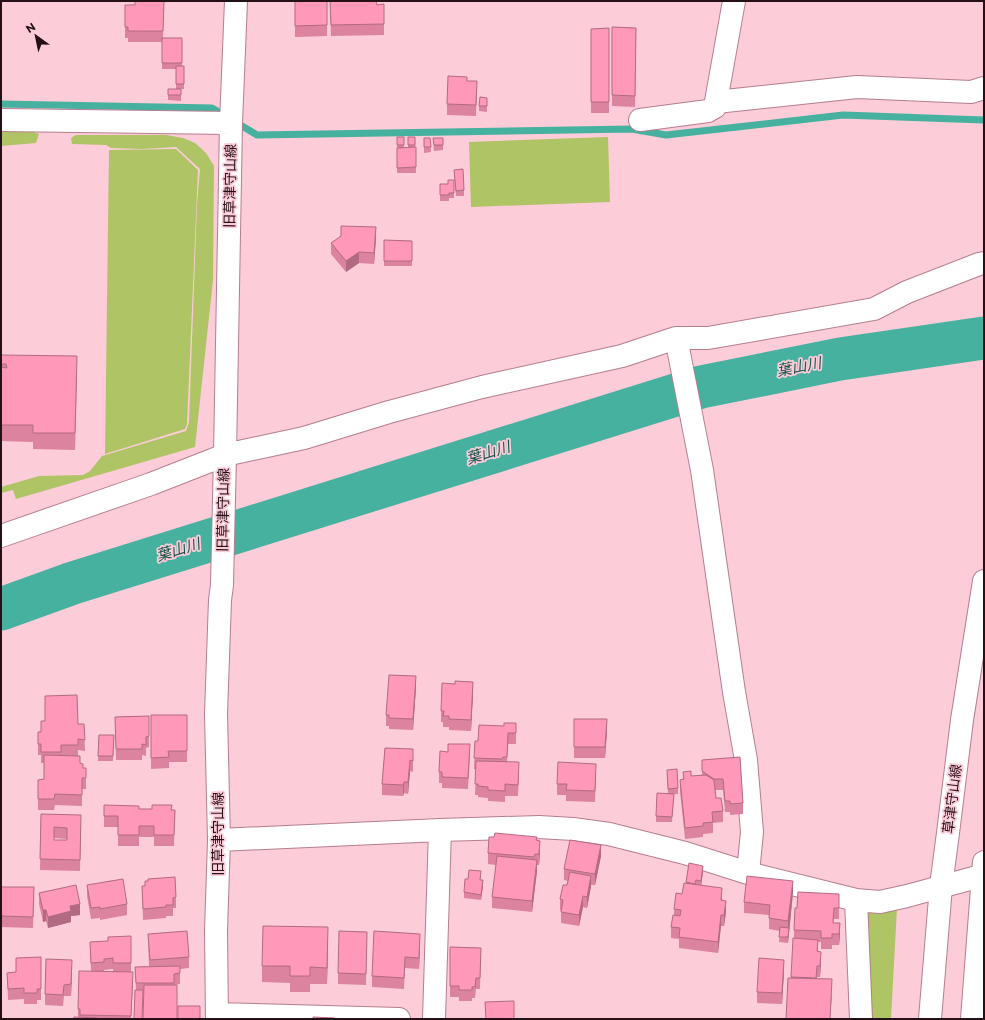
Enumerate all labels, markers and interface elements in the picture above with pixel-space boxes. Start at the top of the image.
north arrow [16,16,56,56]
text: N [23,19,38,36]
street label: 旧草津守山線 [220,144,240,228]
water label: 葉山川 [775,353,825,380]
water label: 葉山川 [464,436,514,468]
street label: 旧草津守山線 [213,468,233,552]
water label: 葉山川 [154,533,204,565]
street label: 草津守山線 [939,763,965,835]
street label: 旧草津守山線 [209,792,227,876]

